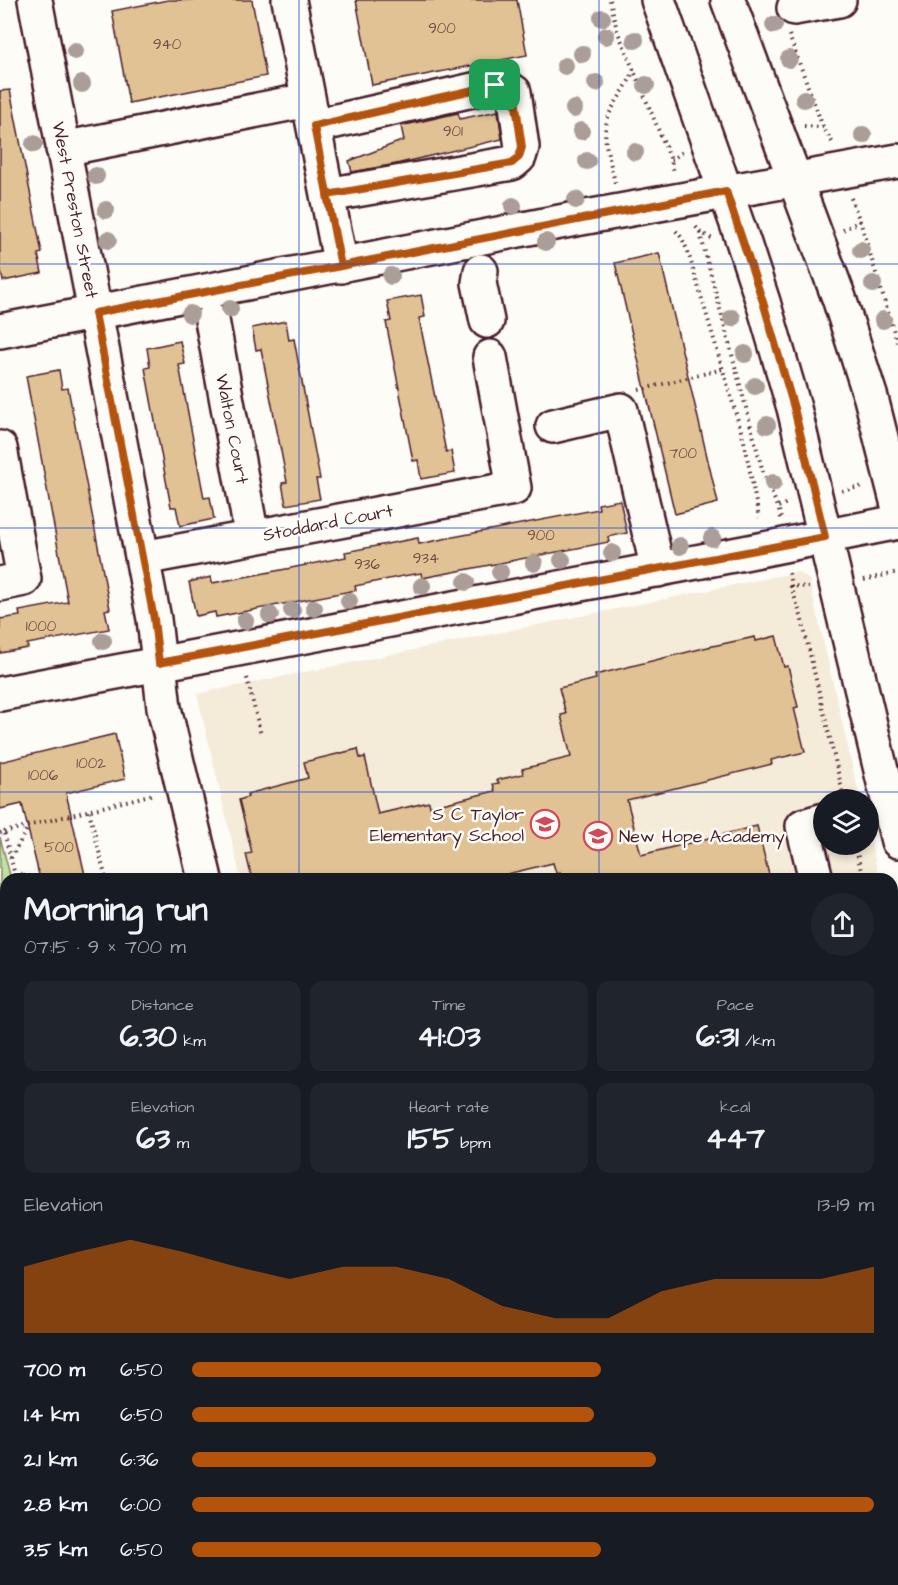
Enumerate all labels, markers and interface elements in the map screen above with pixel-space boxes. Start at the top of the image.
house number: 900 [428,18,456,39]
house number: 940 [153,34,182,55]
pin [469,59,520,110]
icon: arrive [478,68,511,101]
street label: West Preston Street [46,120,105,301]
house number: 901 [443,121,463,142]
street label: Walton Court [209,372,255,487]
house number: 700 [669,443,698,464]
street label: Stoddard Court [261,498,396,548]
house number: 900 [527,525,555,546]
house number: 934 [413,548,439,569]
house number: 936 [354,554,380,575]
house number: 1000 [26,616,57,637]
house number: 1002 [76,753,106,774]
house number: 1006 [28,765,59,786]
map controls [813,789,879,855]
button: layers [813,789,879,855]
place label: S C Taylor Elementary School [370,802,524,849]
school or university icon: S C Taylor Elementary School [529,808,561,840]
school or university icon: New Hope Academy [582,820,614,852]
place label: New Hope Academy [619,824,785,850]
house number: 500 [44,837,74,858]
text: Morning run [24,887,208,933]
button: share [811,893,874,956]
text: 07:15 · 9 × 700 m [24,933,186,961]
text: Distance [132,994,194,1016]
text: Time [432,994,466,1016]
text: Pace [717,994,754,1016]
text: 6.30 [120,1016,177,1058]
text: 41:03 [417,1016,481,1058]
text: 6:31 [696,1016,739,1058]
text: km [177,1030,206,1052]
text: /km [739,1030,775,1052]
text: Elevation [131,1096,194,1118]
text: Heart rate [409,1096,489,1118]
text: kcal [720,1096,751,1118]
text: 63 [136,1118,170,1160]
text: 155 [407,1118,454,1160]
text: 447 [706,1118,765,1160]
text: m [170,1132,189,1154]
text: bpm [454,1132,491,1154]
text: Elevation [24,1191,103,1219]
text: 13–19 m [818,1191,874,1219]
text: 700 m [24,1356,85,1384]
text: 6:50 [120,1356,163,1384]
text: 1.4 km [24,1401,79,1429]
text: 6:50 [120,1401,163,1429]
text: 2.1 km [24,1446,77,1474]
text: 6:36 [120,1446,159,1474]
text: 2.8 km [24,1491,87,1519]
text: 6:00 [120,1491,161,1519]
text: 3.5 km [24,1536,87,1564]
text: 6:50 [120,1536,163,1564]

